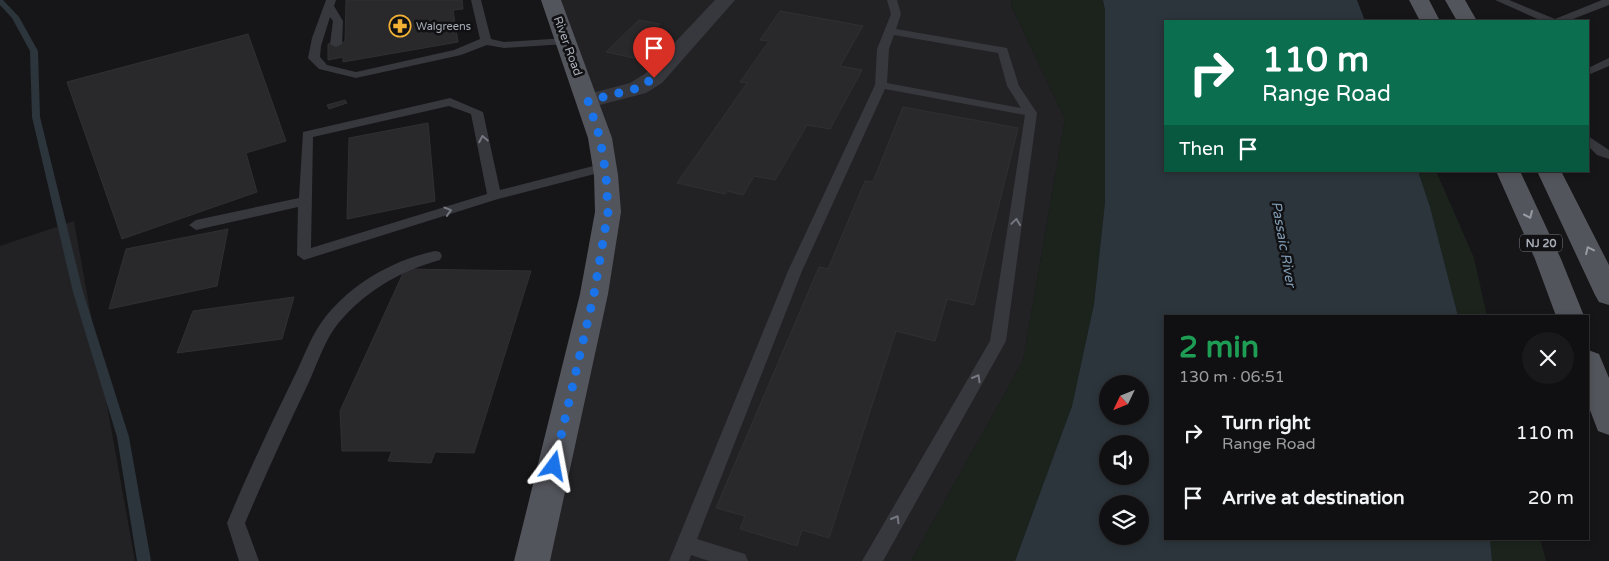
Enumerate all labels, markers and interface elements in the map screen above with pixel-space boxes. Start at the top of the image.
pharmacy icon: Walgreens [388,14,412,38]
street label: River Road [551,14,585,78]
place label: Walgreens [416,20,471,33]
pin [633,27,675,78]
icon: arrive [640,34,668,62]
text: 110 m [1262,39,1369,81]
icon: right [1179,40,1244,105]
text: Range Road [1262,81,1391,107]
one-way arrow [478,135,488,143]
icon: arrive [1234,135,1262,163]
text: Then [1179,138,1224,160]
water label: Passaic River [1268,200,1300,290]
one-way arrow [444,206,452,216]
one-way arrow [1523,211,1533,219]
one-way arrow [1010,218,1020,226]
road number: NJ 20 [1520,234,1562,252]
one-way arrow [1585,246,1596,255]
text: 2 min [1179,329,1259,366]
button: close [1522,332,1574,384]
text: 130 m · 06:51 [1179,367,1285,387]
one-way arrow [971,374,981,383]
north arrow [1099,375,1149,425]
map controls [1099,375,1149,545]
text: Turn right [1222,412,1310,434]
icon: right [1179,419,1207,447]
text: 110 m [1516,422,1574,444]
text: Range Road [1222,434,1316,454]
button: sound [1099,435,1149,485]
position arrow [527,439,579,491]
icon: arrive [1179,484,1207,512]
text: Arrive at destination [1222,487,1405,509]
text: 20 m [1528,487,1574,509]
button: layers [1099,495,1149,545]
one-way arrow [890,515,900,524]

